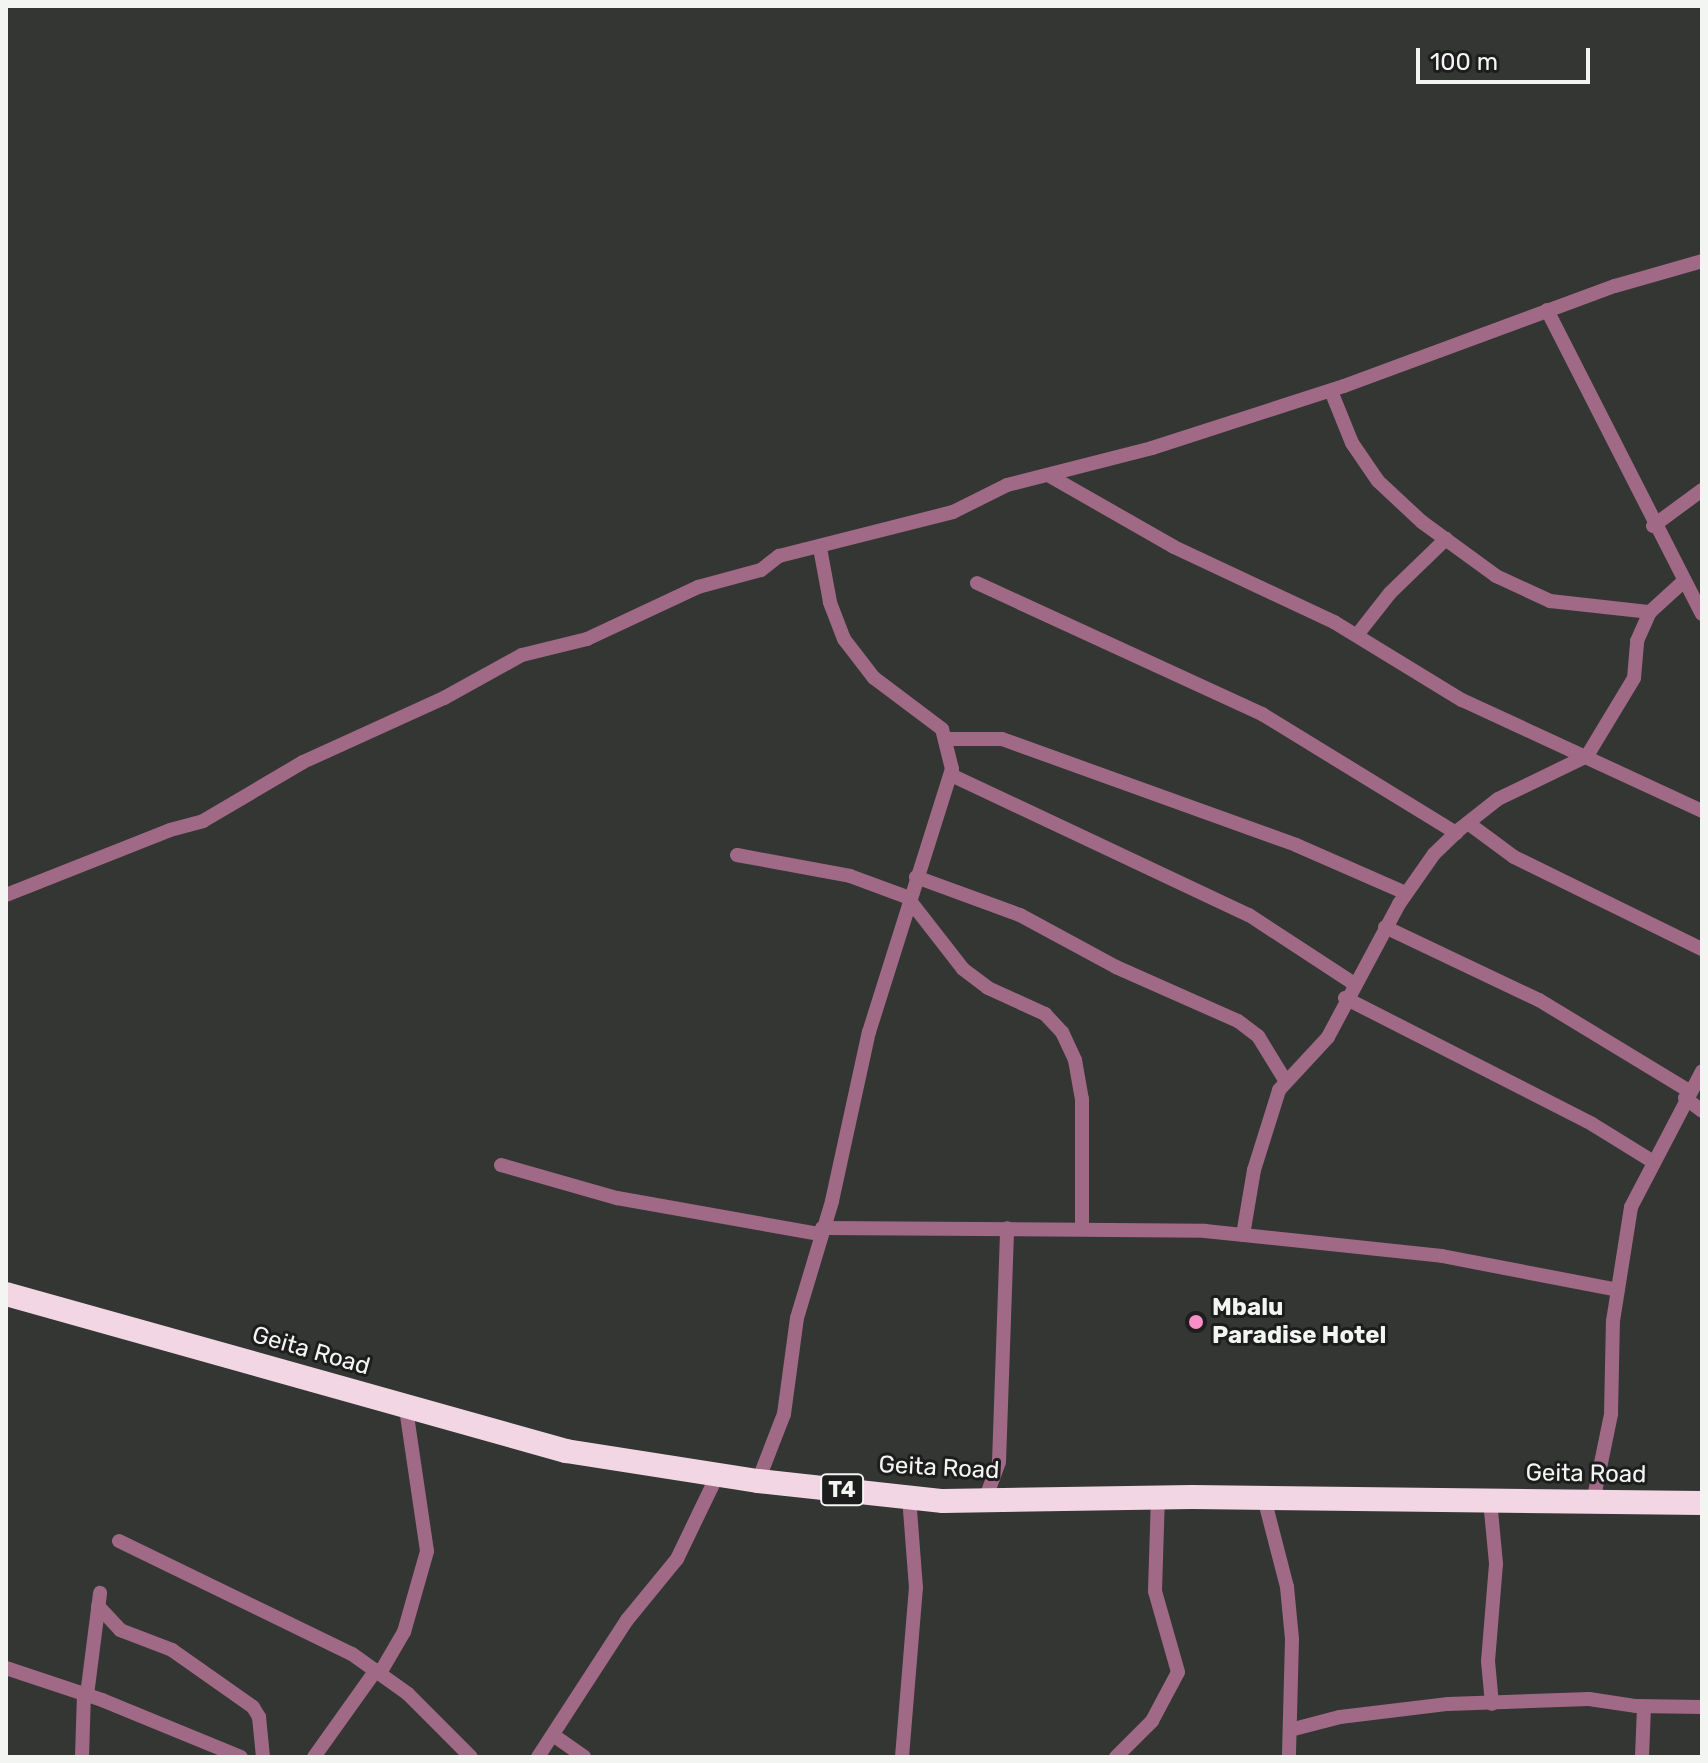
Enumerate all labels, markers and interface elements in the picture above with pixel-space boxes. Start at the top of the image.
scale bar [1420,32,1594,82]
text: 100 m [1430,48,1498,76]
place label: Mbalu Paradise Hotel [1212,1294,1386,1350]
marker: Mbalu Paradise Hotel [1187,1313,1205,1331]
street label: Geita Road [249,1320,373,1382]
street label: Geita Road [878,1450,1000,1486]
street label: Geita Road [1525,1459,1647,1489]
road number: T4 [820,1472,864,1508]

